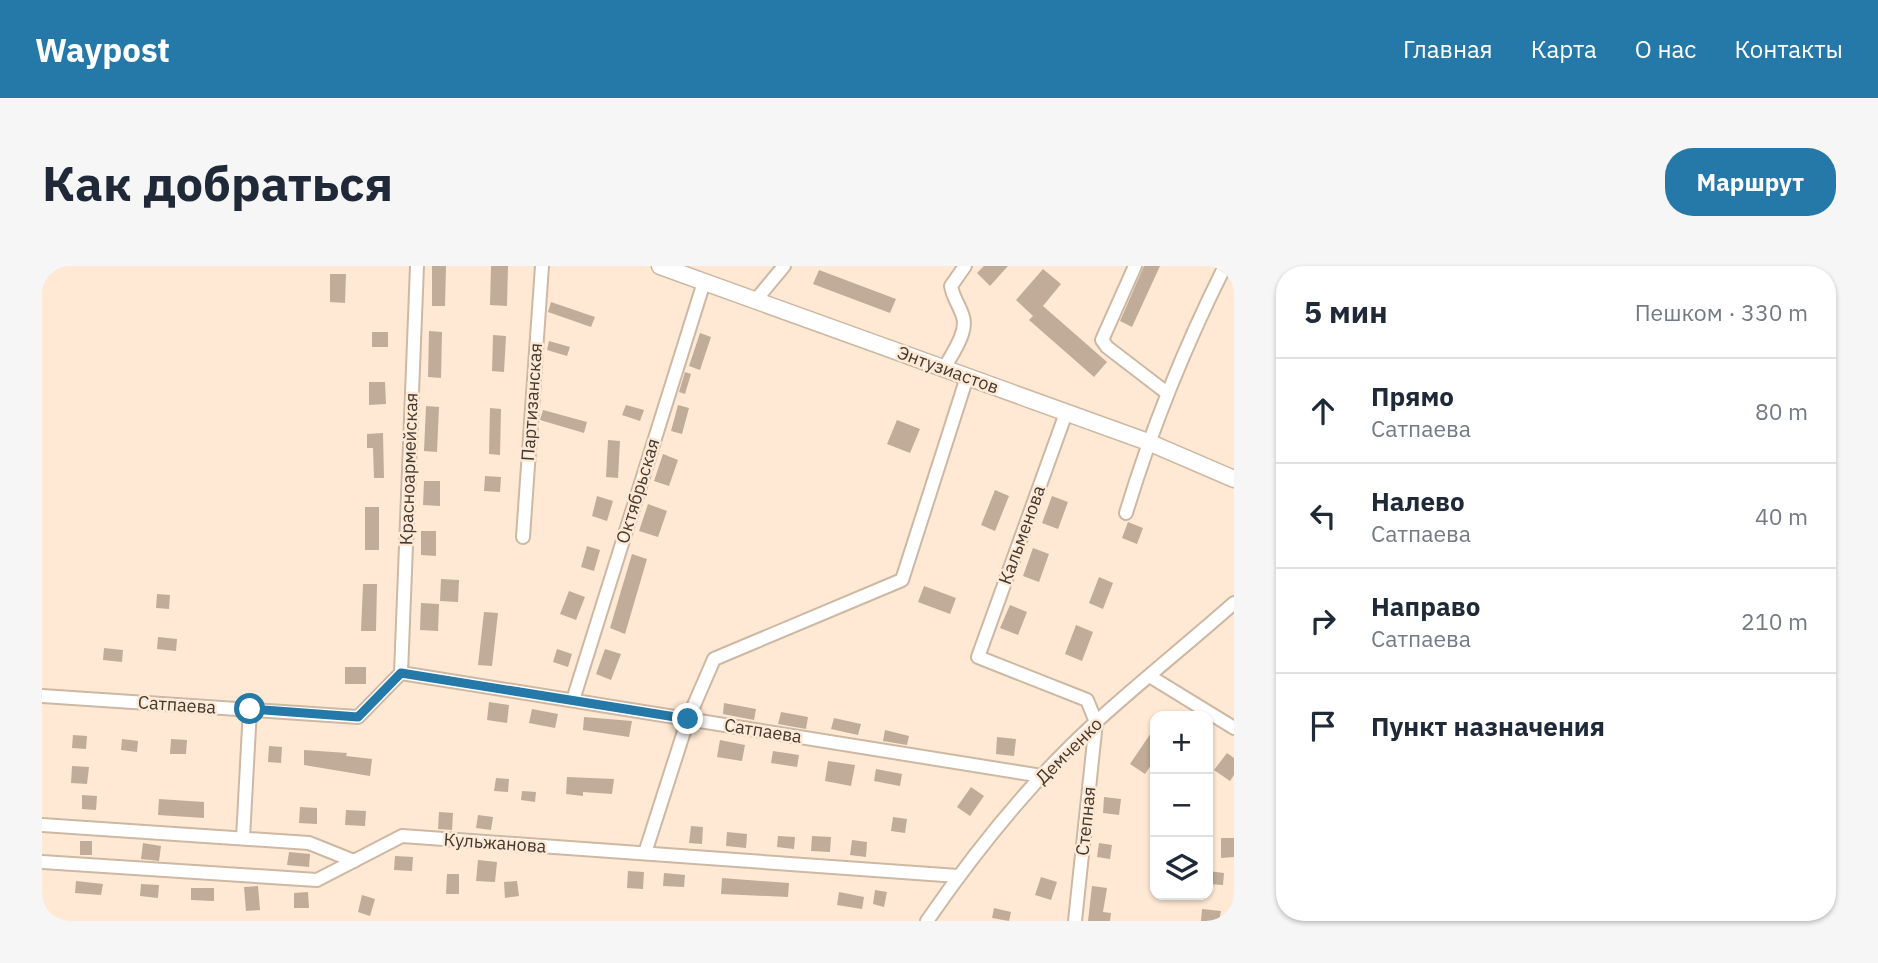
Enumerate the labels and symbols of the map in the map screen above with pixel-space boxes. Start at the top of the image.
street label: Энтузиастов [894,341,1002,399]
street label: Партизанская [516,342,547,462]
street label: Красноармейская [394,392,423,546]
street label: Октябрьская [611,436,664,546]
street label: Кальменова [993,482,1050,588]
street label: Сатпаева [137,690,217,719]
route start [234,693,265,724]
route end [672,703,703,734]
street label: Демченко [1030,712,1107,789]
street label: Сатпаева [723,713,804,748]
street label: Степная [1070,785,1101,857]
street label: Кульжанова [443,827,548,858]

